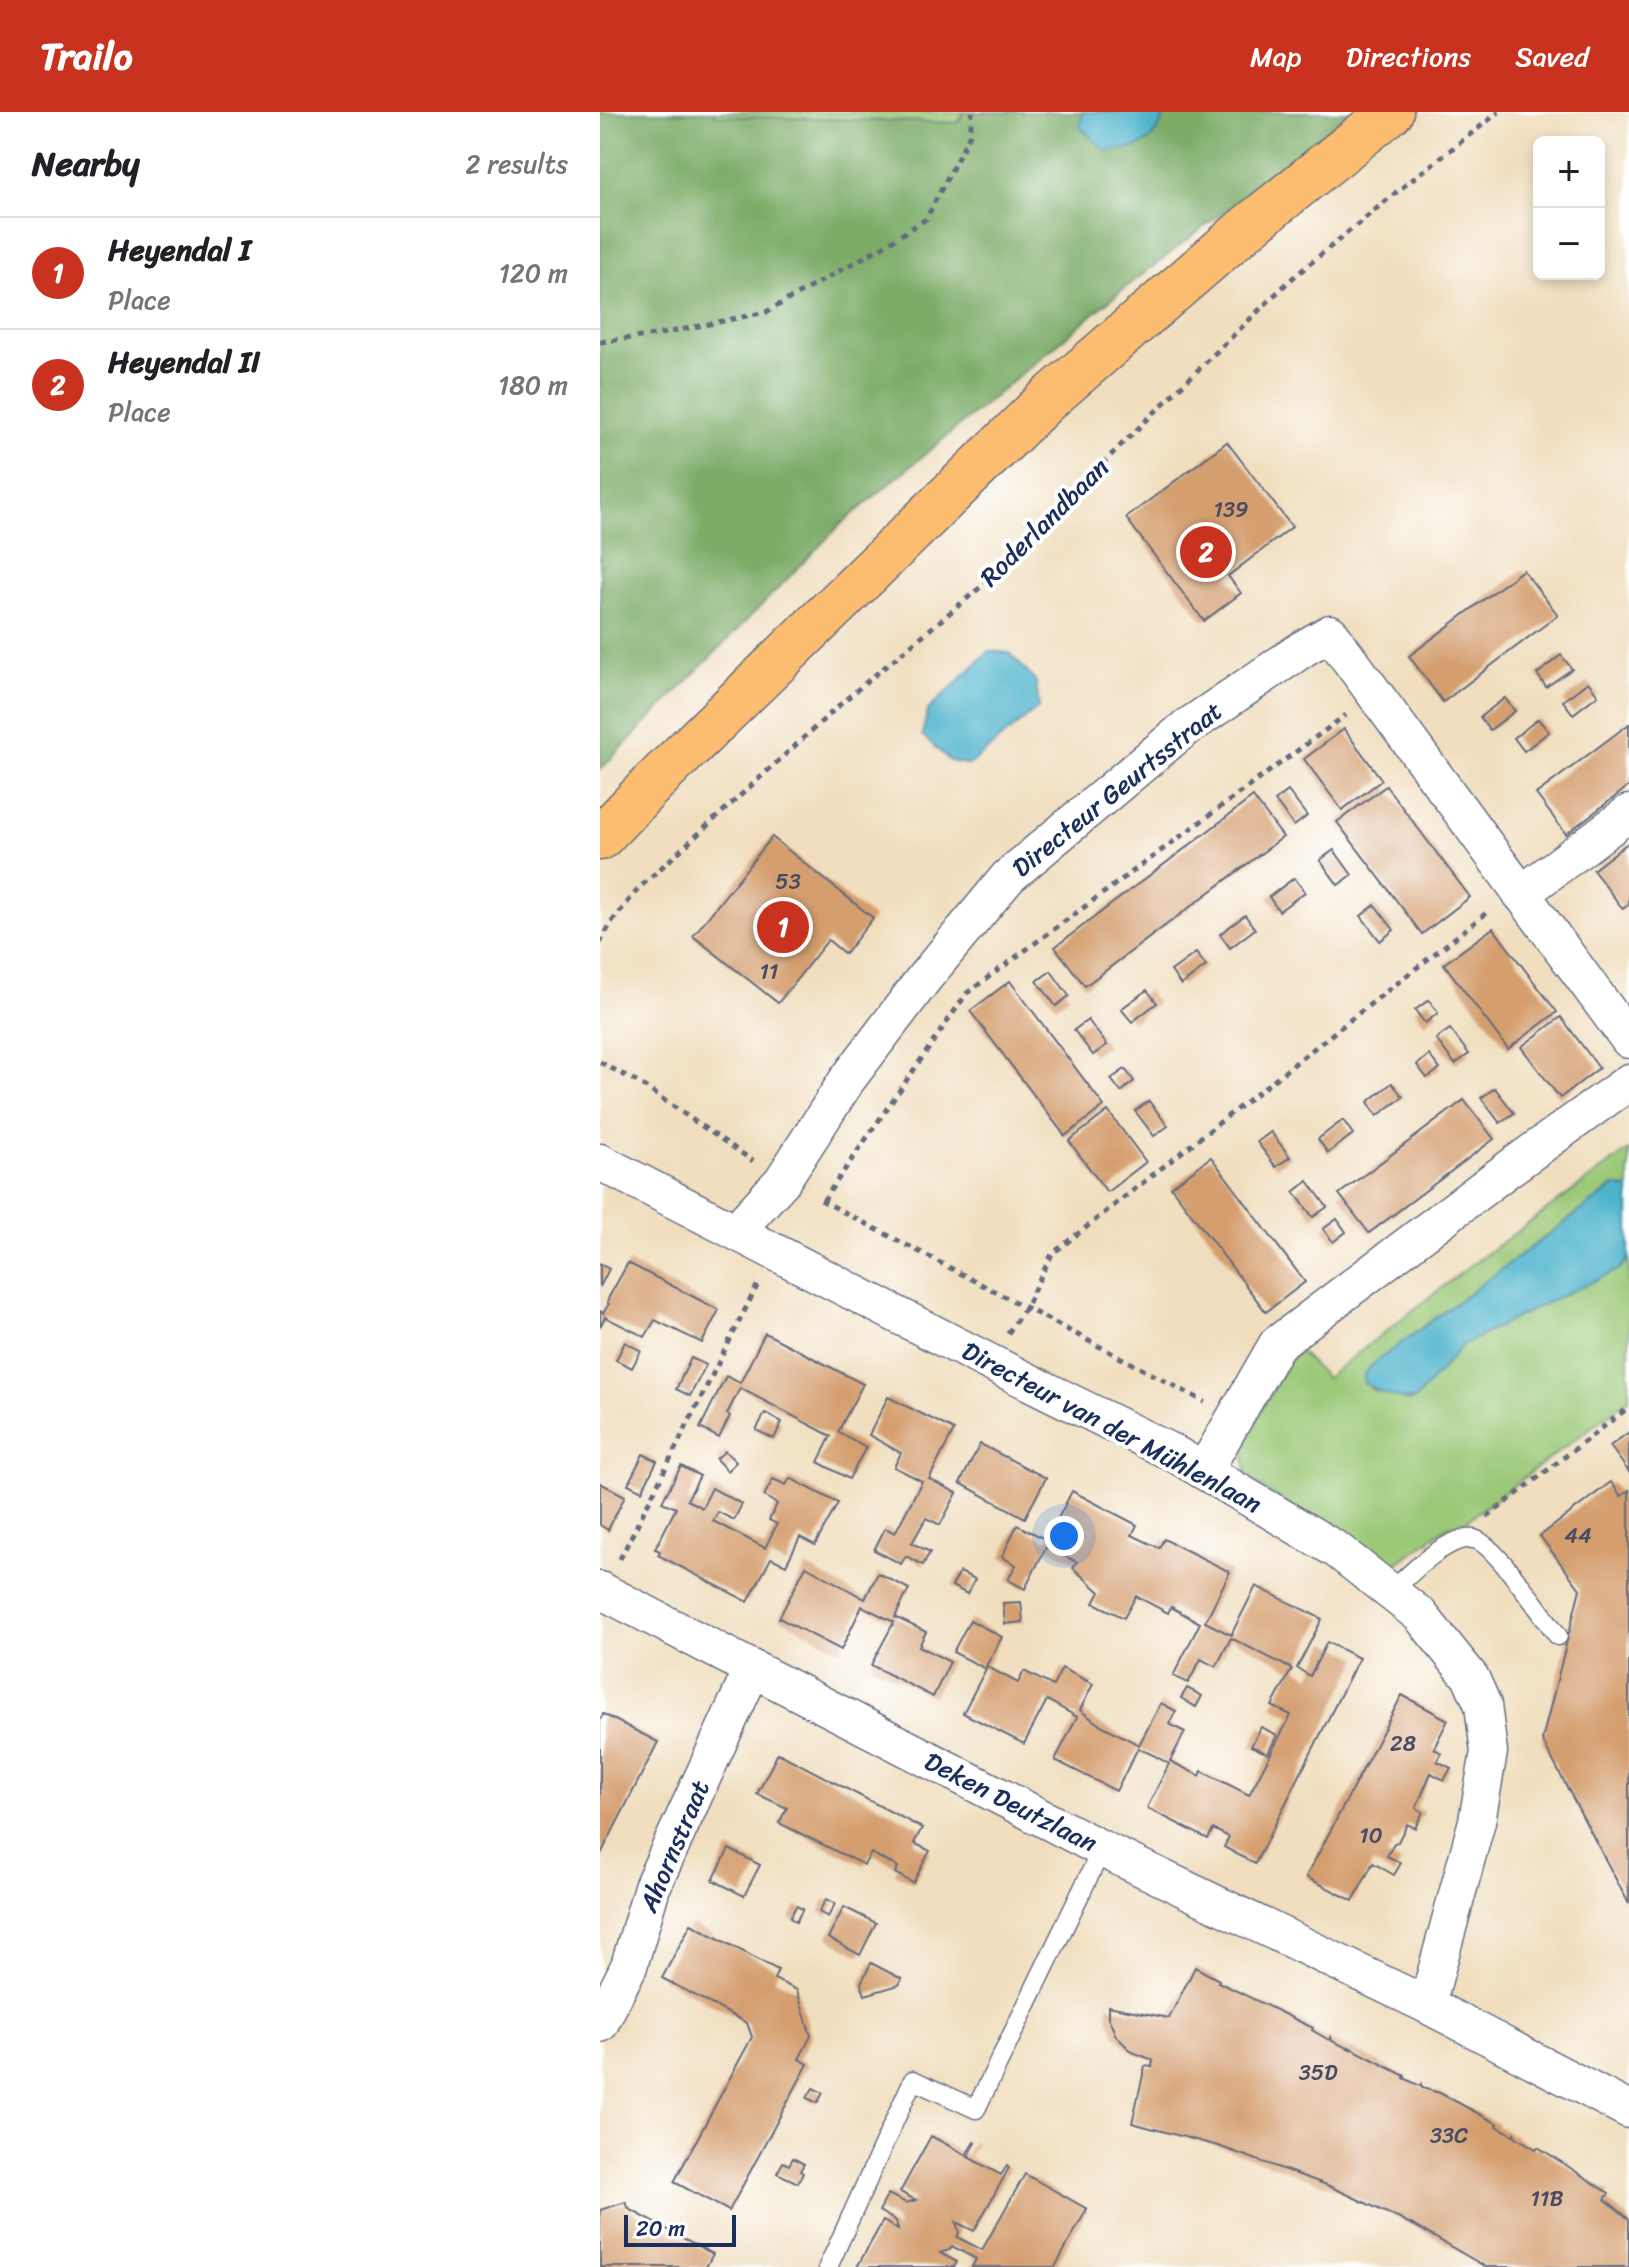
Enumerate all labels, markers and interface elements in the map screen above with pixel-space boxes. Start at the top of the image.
text: Trailo [40,23,133,90]
text: Map [1250,32,1302,81]
text: Directions [1346,32,1471,81]
text: Saved [1515,32,1589,81]
text: Nearby [32,134,140,194]
map controls [1533,136,1605,280]
button: + [1533,136,1605,208]
text: 2 results [466,141,568,187]
button: − [1533,208,1605,280]
text: Heyendal I [108,223,251,277]
text: 1 [52,250,64,296]
text: 120 m [499,250,568,296]
text: Place [108,277,171,323]
text: Heyendal II [108,335,260,389]
text: 2 [50,362,66,408]
text: 180 m [498,362,568,408]
text: Place [108,389,171,435]
street label: Roderlandbaan [968,446,1120,598]
house number: 139 [1213,490,1249,529]
pin: 2 [1180,522,1232,582]
street label: Directeur Geurtsstraat [1001,689,1233,889]
house number: 53 [775,862,801,901]
pin: 1 [757,897,809,957]
house number: 11 [760,952,778,991]
street label: Directeur van der Mühlenlaan [953,1328,1271,1526]
your location [1044,1516,1084,1556]
house number: 44 [1564,1516,1592,1555]
house number: 28 [1390,1724,1416,1763]
street label: Deken Deutzlaan [916,1739,1106,1865]
street label: Ahornstraat [625,1773,723,1920]
house number: 10 [1359,1816,1383,1855]
house number: 35D [1299,2053,1338,2092]
house number: 33C [1430,2116,1468,2155]
house number: 11B [1531,2179,1563,2218]
text: 20 m [636,2209,685,2248]
scale bar [624,2211,736,2247]

